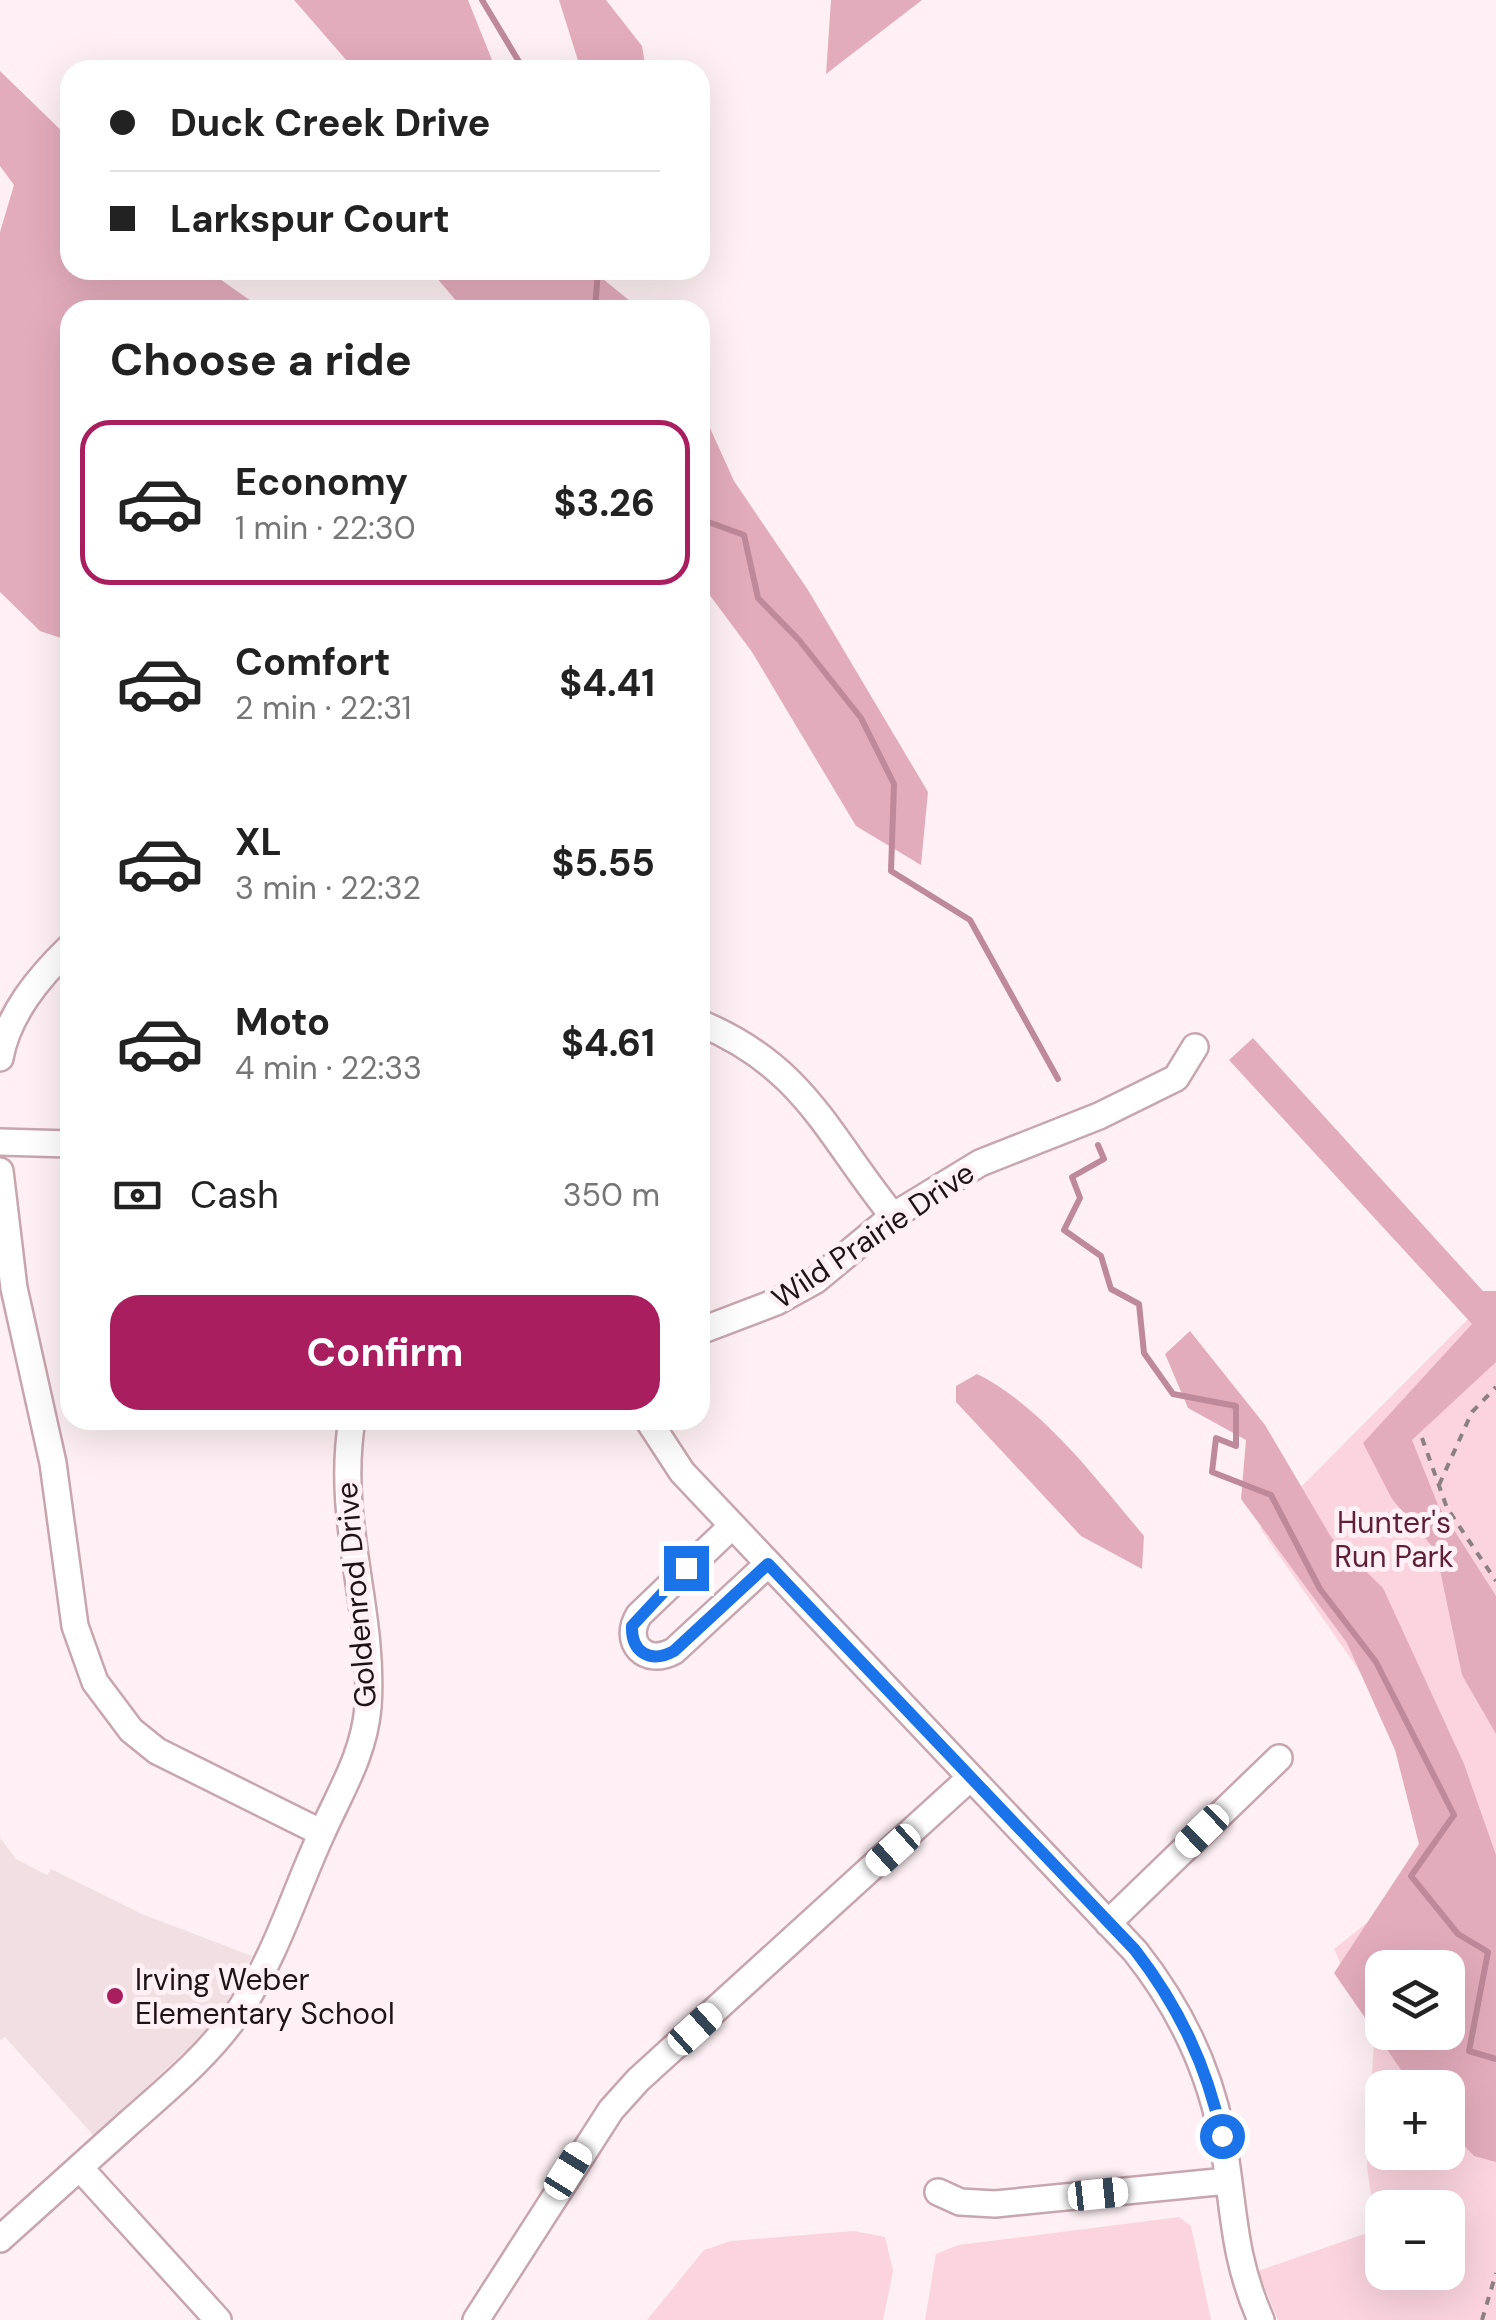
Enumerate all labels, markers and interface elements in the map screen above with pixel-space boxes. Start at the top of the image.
text: Duck Creek Drive [170,98,490,148]
text: Larkspur Court [170,194,450,244]
text: Choose a ride [110,330,412,389]
text: Economy [235,457,408,507]
icon: car [115,458,205,548]
text: $3.26 [554,478,655,528]
text: 1 min · 22:30 [235,507,416,549]
text: Comfort [235,637,391,687]
icon: car [115,638,205,728]
text: $4.41 [559,658,655,708]
text: 2 min · 22:31 [235,687,412,729]
text: XL [235,817,282,867]
icon: car [115,818,205,908]
text: $5.55 [552,838,655,888]
text: 3 min · 22:32 [235,867,421,909]
text: Moto [235,997,330,1047]
icon: car [115,998,205,1088]
text: $4.61 [561,1018,655,1068]
text: 4 min · 22:33 [235,1047,422,1089]
street label: Wild Prairie Drive [764,1153,982,1317]
icon: cash [110,1168,165,1223]
text: Cash [190,1170,279,1220]
text: 350 m [563,1174,660,1216]
button: Confirm [110,1295,660,1410]
street label: Goldenrod Drive [327,1481,385,1709]
park label: Hunter's Run Park [1334,1503,1454,1576]
route end [664,1546,709,1591]
car [1170,1799,1234,1863]
car [861,1819,925,1881]
map controls [1365,1950,1465,2290]
button: layers [1365,1950,1465,2050]
place label: Irving Weber Elementary School [135,1960,395,2033]
marker: Irving Weber Elementary School [104,1985,126,2007]
car [663,1998,727,2060]
button: + [1365,2070,1465,2170]
route start [1200,2114,1245,2159]
car [539,2138,597,2204]
car [1067,2176,1129,2212]
button: − [1365,2190,1465,2290]

